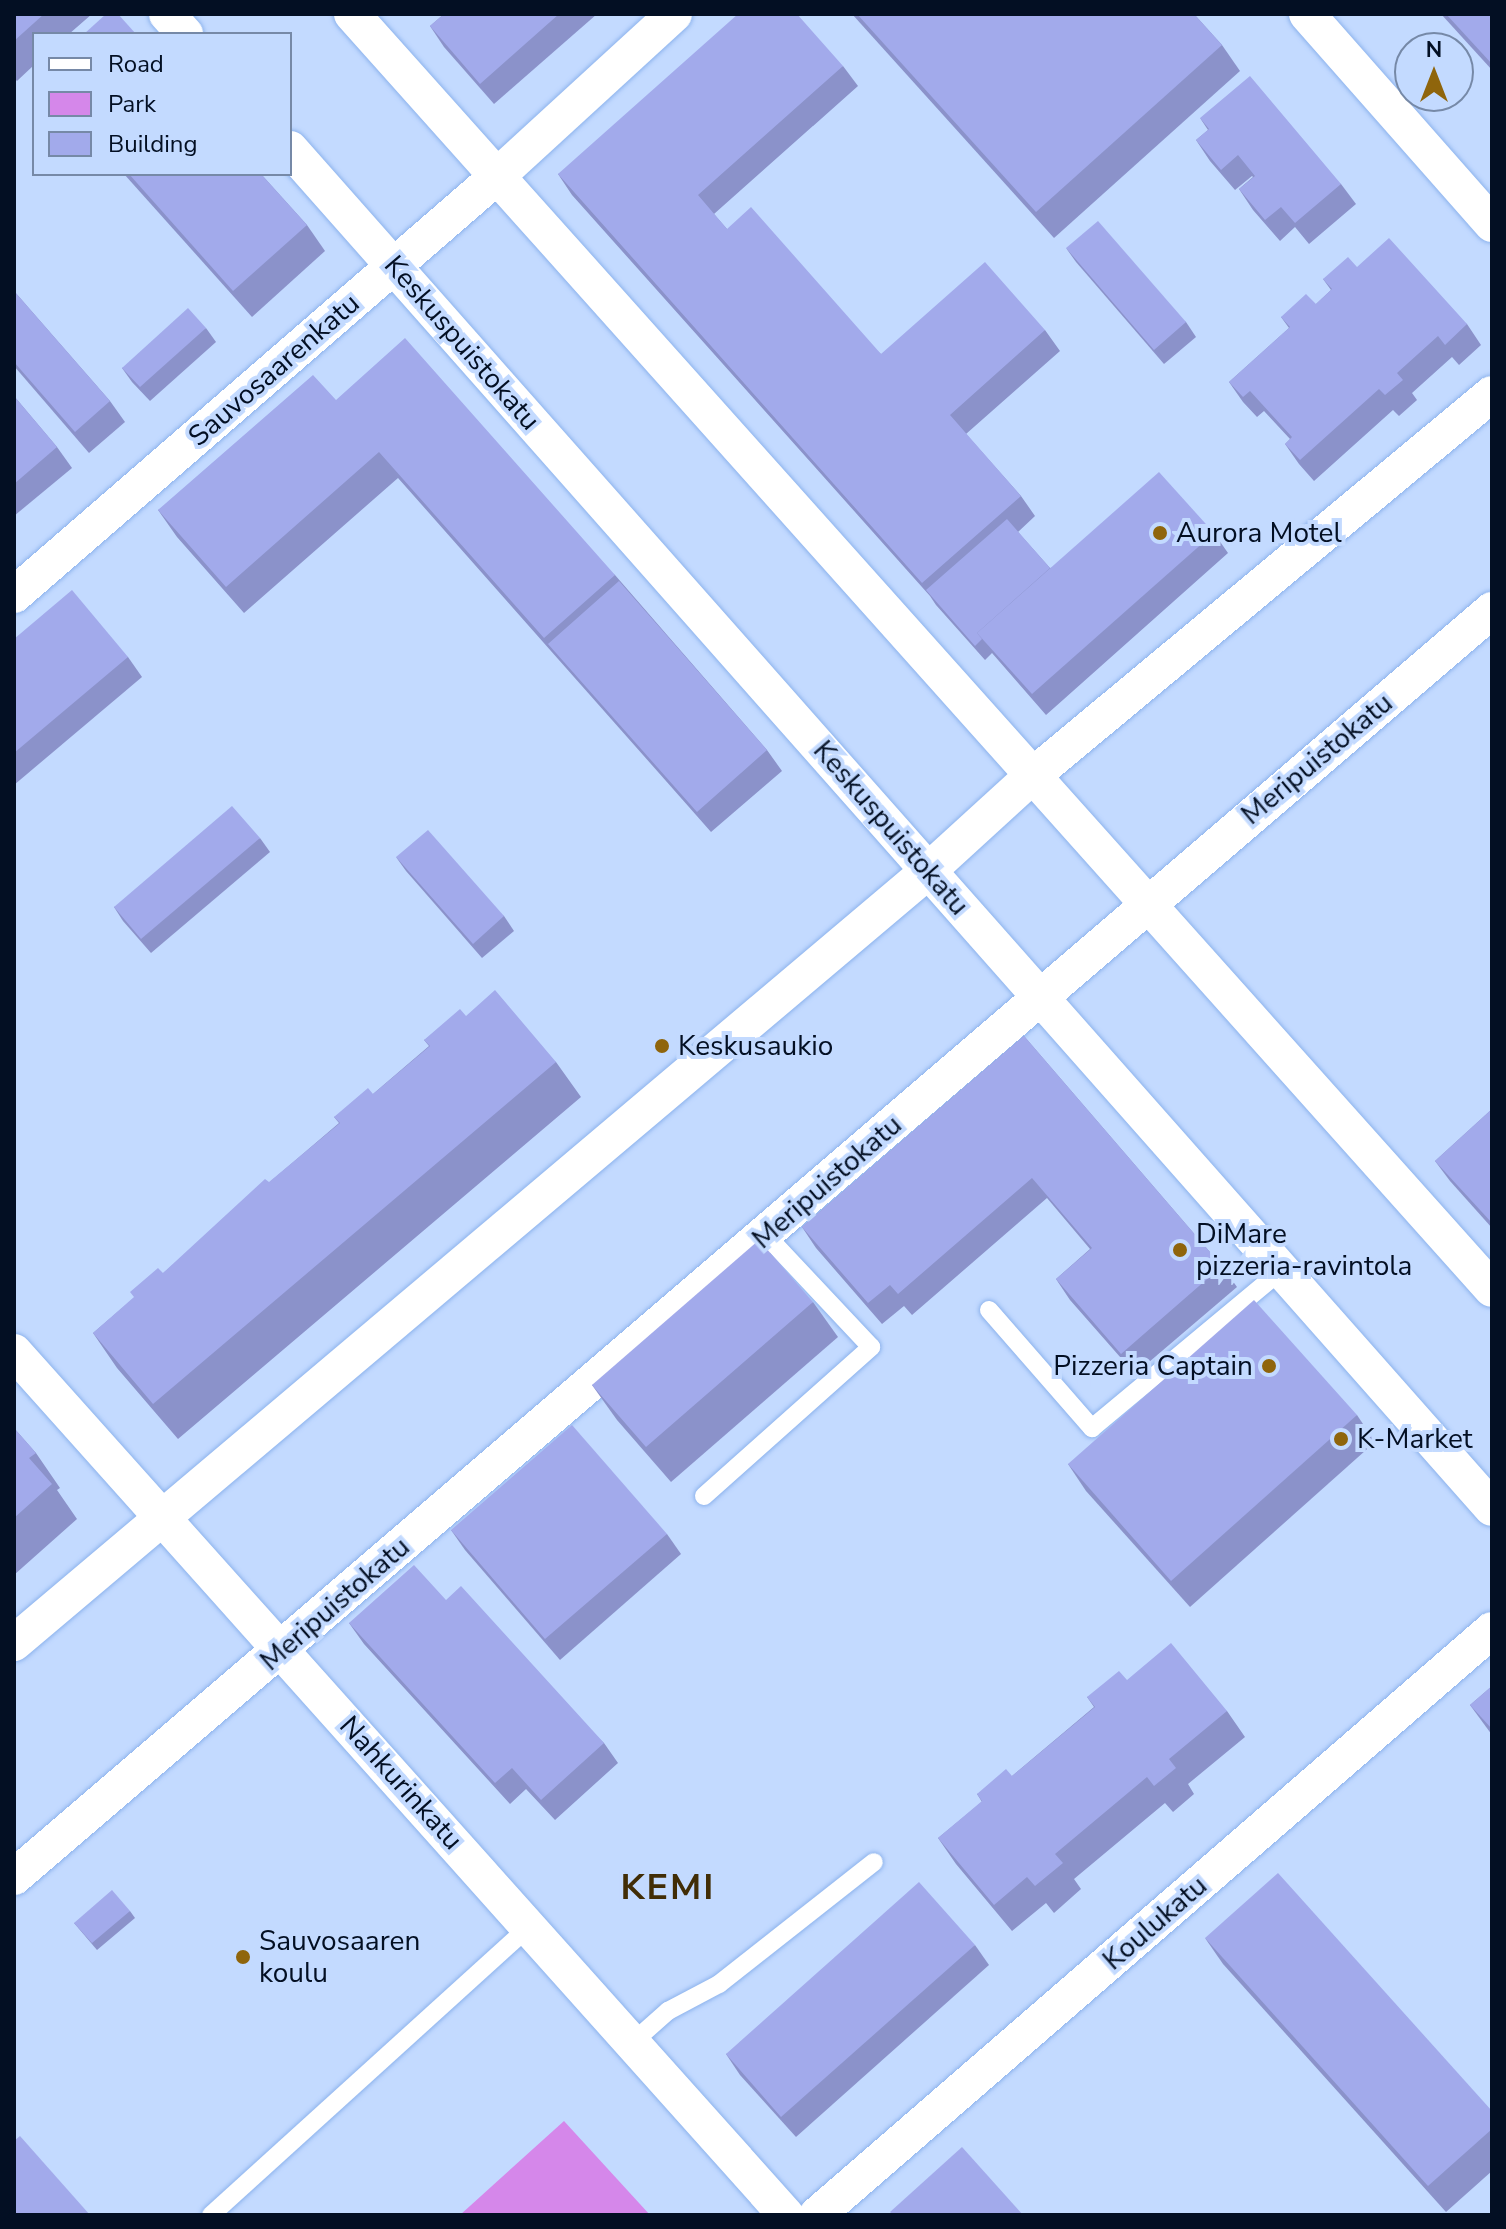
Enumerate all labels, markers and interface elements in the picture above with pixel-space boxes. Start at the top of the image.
legend [32,32,292,176]
north arrow [1394,32,1474,112]
text: N [1426,35,1442,65]
text: Road [108,48,164,80]
text: Park [108,88,156,120]
text: Building [108,128,198,160]
street label: Keskuspuistokatu [377,249,547,437]
street label: Sauvosaarenkatu [182,287,366,453]
place label: Aurora Motel [1176,516,1342,550]
marker: Aurora Motel [1151,524,1169,542]
street label: Meripuistokatu [1235,686,1399,832]
street label: Keskuspuistokatu [806,734,976,922]
place label: Keskusaukio [678,1029,833,1063]
marker: Keskusaukio [653,1037,671,1055]
street label: Meripuistokatu [746,1108,908,1256]
place label: DiMare pizzeria-ravintola [1196,1217,1412,1283]
marker: DiMare pizzeria-ravintola [1171,1241,1189,1259]
place label: Pizzeria Captain [1053,1349,1253,1383]
marker: Pizzeria Captain [1260,1357,1278,1375]
place label: K-Market [1357,1422,1473,1456]
marker: K-Market [1332,1430,1350,1448]
street label: Meripuistokatu [254,1530,416,1678]
street label: Nahkurinkatu [332,1709,470,1857]
district label: KEMI [621,1866,715,1910]
street label: Koulukatu [1096,1869,1214,1977]
place label: Sauvosaaren koulu [259,1924,420,1990]
marker: Sauvosaaren koulu [234,1948,252,1966]

